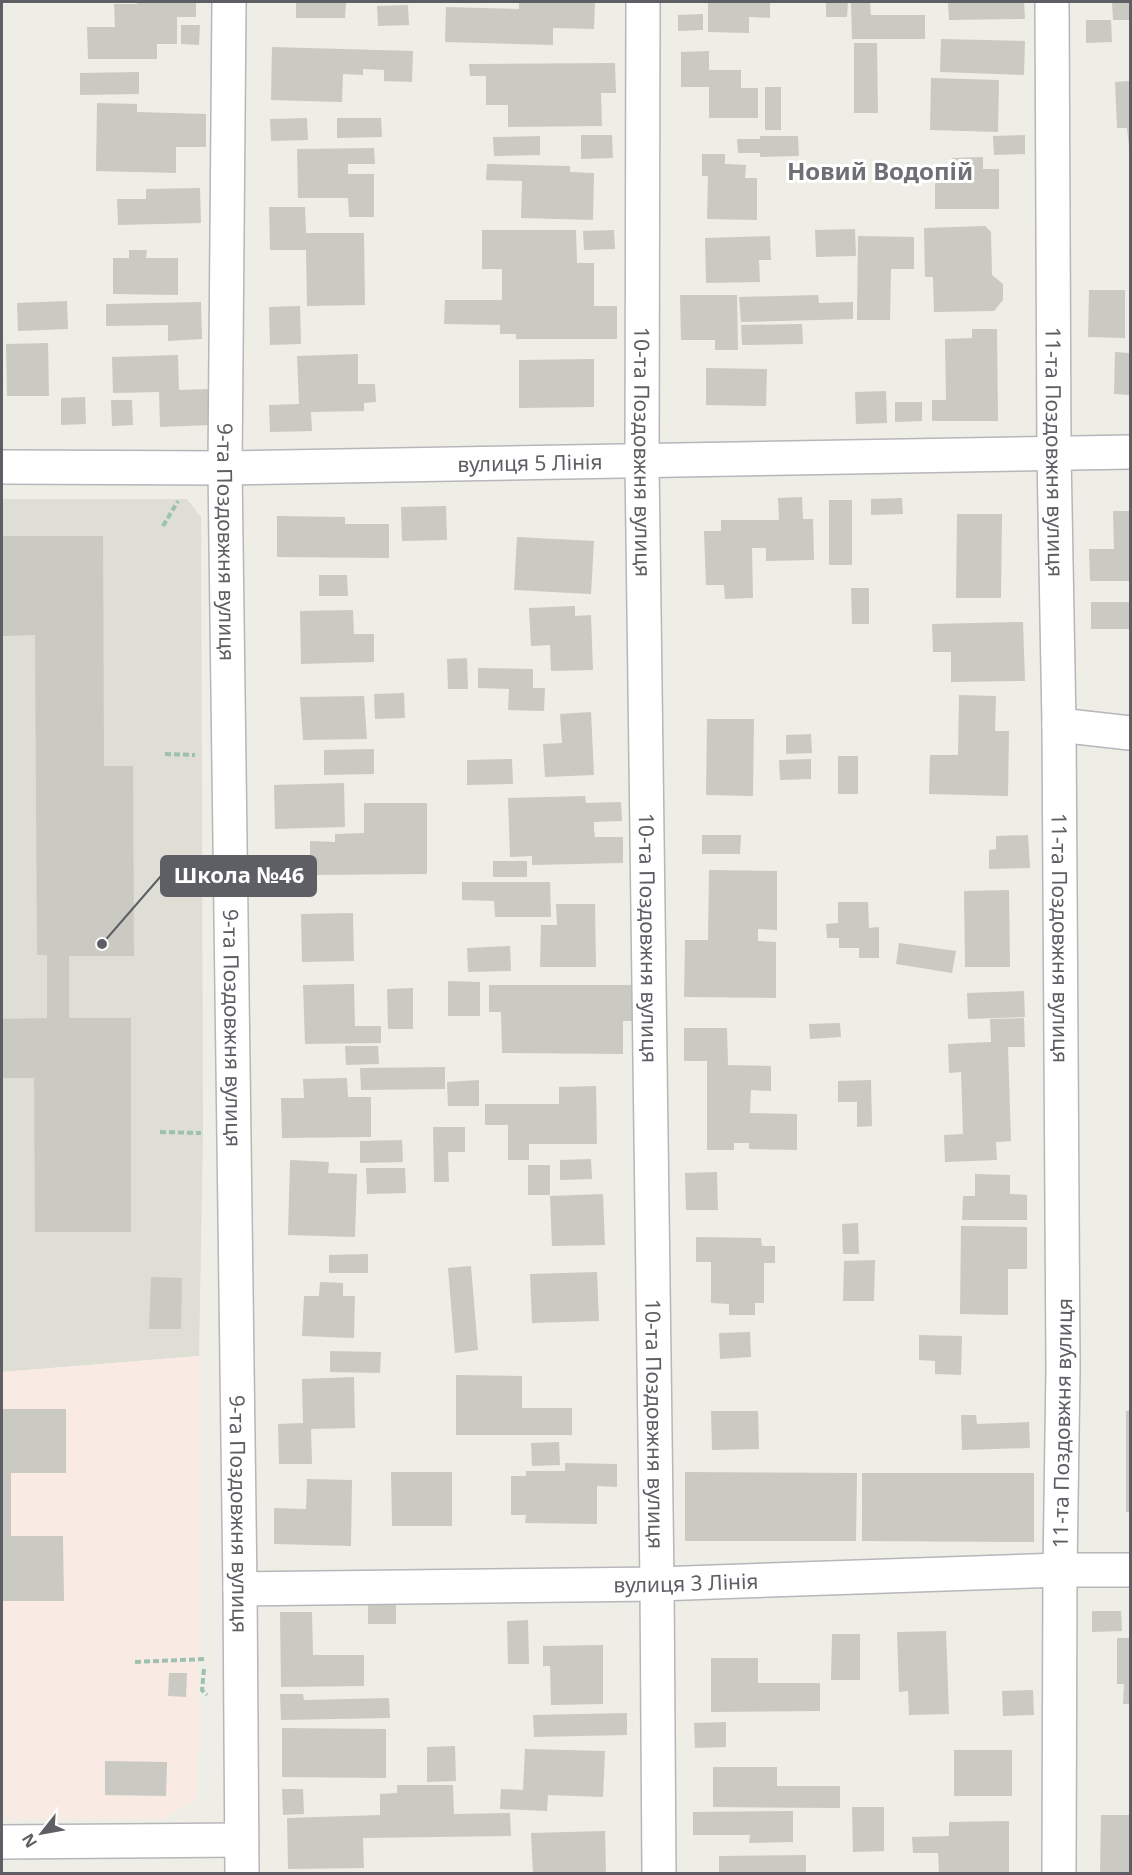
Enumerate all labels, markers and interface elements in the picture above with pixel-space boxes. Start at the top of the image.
district label: Новий Водопій [787,154,973,187]
street label: 10-та Поздовжня вулиця [628,327,658,577]
street label: 11-та Поздовжня вулиця [1039,327,1070,577]
street label: 9-та Поздовжня вулиця [211,423,242,661]
street label: вулиця 5 Лінія [457,447,603,478]
street label: 10-та Поздовжня вулиця [633,813,664,1063]
street label: 11-та Поздовжня вулиця [1046,813,1075,1063]
callout: Школа №46 [161,856,316,896]
text: Школа №46 [174,859,304,889]
street label: 9-та Поздовжня вулиця [217,909,248,1147]
street label: 11-та Поздовжня вулиця [1046,1298,1078,1548]
street label: 10-та Поздовжня вулиця [639,1299,671,1549]
street label: 9-та Поздовжня вулиця [223,1395,254,1633]
street label: вулиця 3 Лінія [613,1566,759,1599]
north arrow [12,1803,72,1863]
text: N [16,1829,42,1852]

